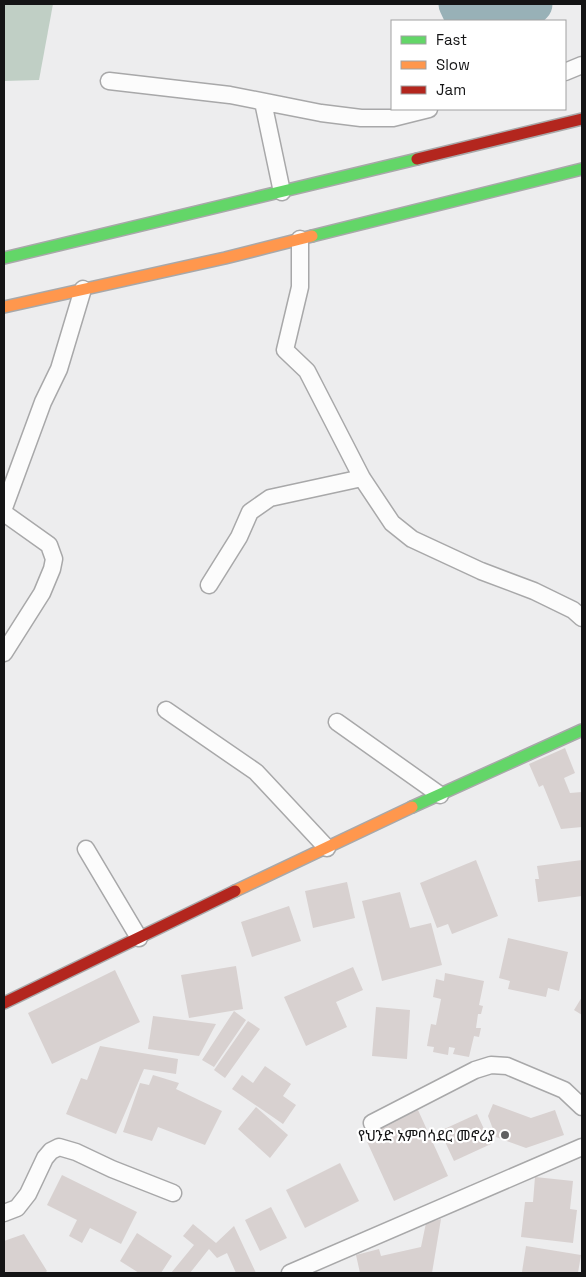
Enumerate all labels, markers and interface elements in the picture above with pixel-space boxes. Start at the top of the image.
legend [391,20,566,110]
text: Fast [436,30,467,49]
text: Slow [436,55,470,74]
text: Jam [436,80,466,99]
place label: የህንድ አምባሳደር መኖሪያ [358,1126,495,1145]
marker: የህንድ አምባሳደር መኖሪያ [499,1129,511,1141]

